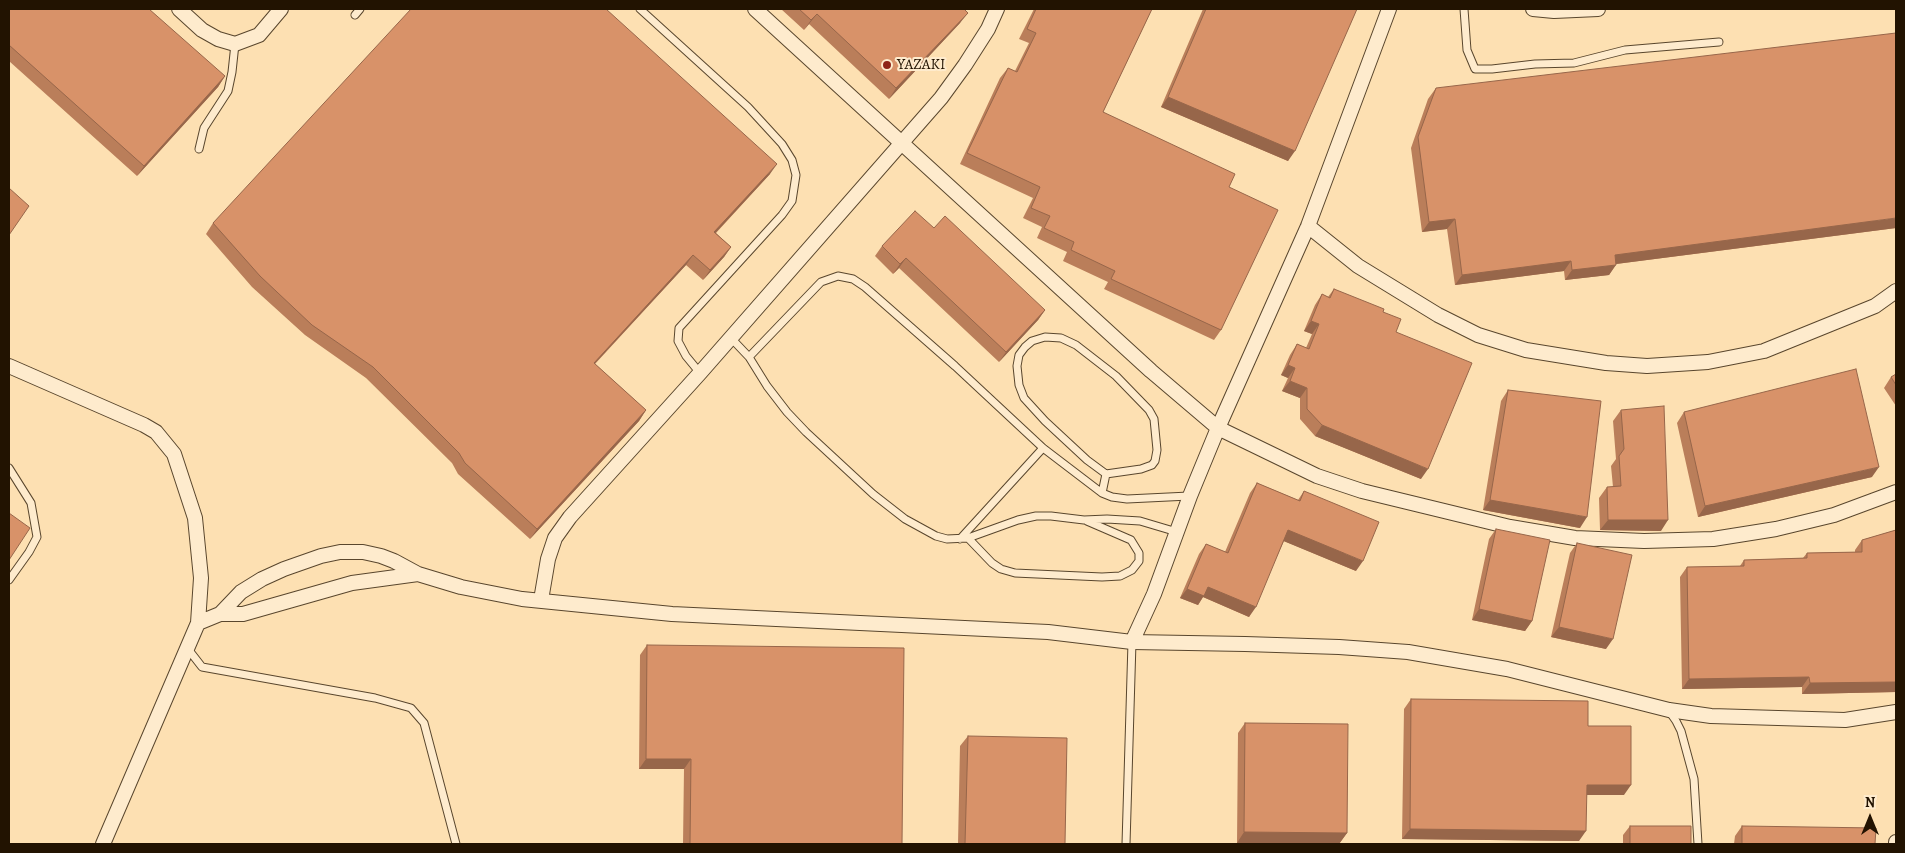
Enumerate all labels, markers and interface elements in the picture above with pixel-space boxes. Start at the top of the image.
place label: YAZAKI [897,56,945,74]
marker: YAZAKI [881,59,893,71]
north arrow [1845,793,1895,843]
text: N [1865,793,1875,812]

